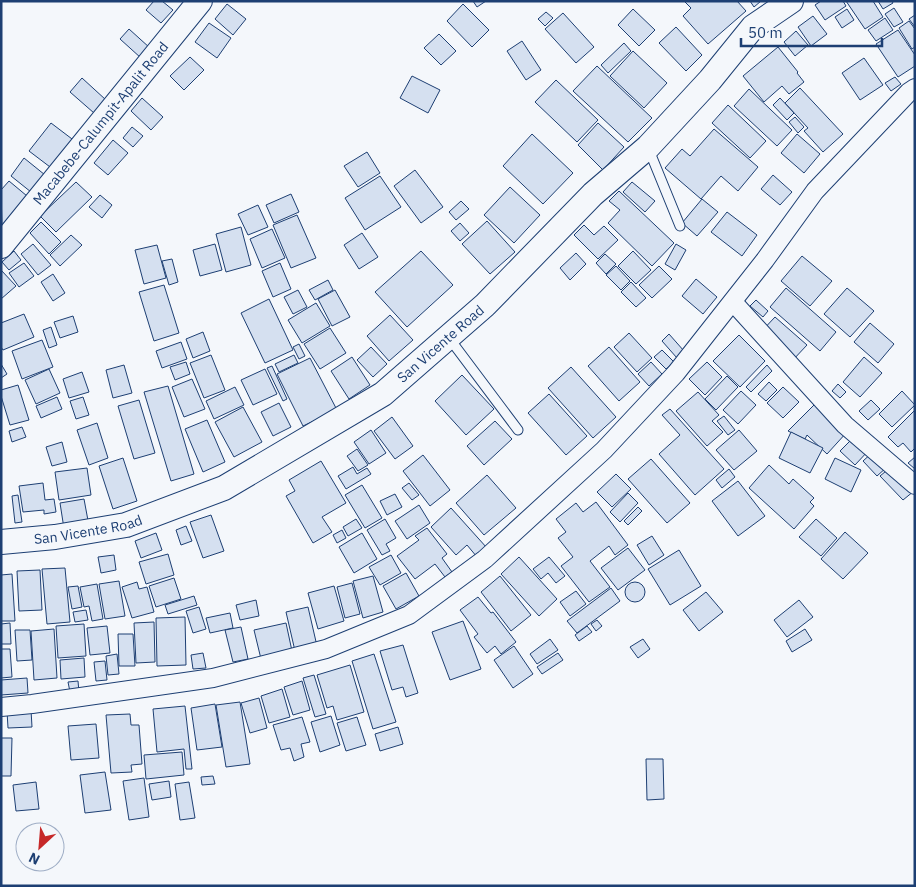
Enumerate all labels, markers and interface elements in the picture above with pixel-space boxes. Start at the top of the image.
scale bar [741,15,882,47]
text: 50 m [748,23,783,42]
street label: Macabebe-Calumpit-Apalit Road [29,38,172,209]
street label: San Vicente Road [393,301,488,387]
street label: San Vicente Road [33,511,145,548]
north arrow [15,822,65,872]
text: N [26,848,43,869]

